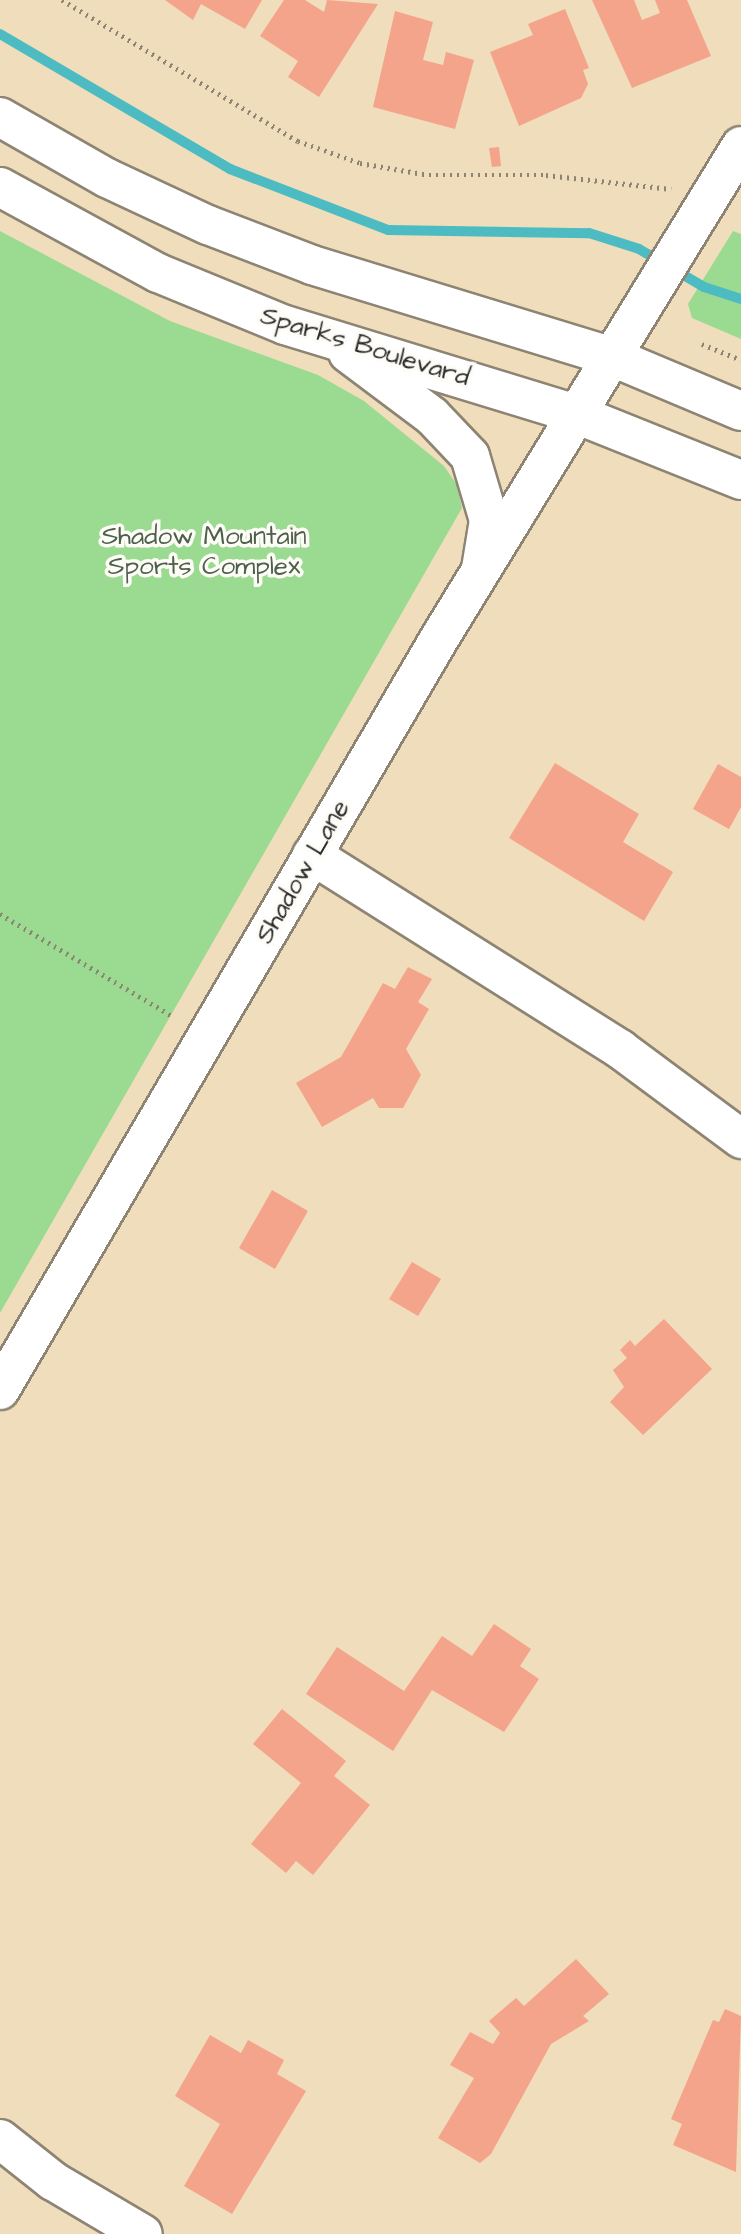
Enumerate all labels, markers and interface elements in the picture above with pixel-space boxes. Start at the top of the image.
street label: Sparks Boulevard [257,300,473,394]
park label: Shadow Mountain Sports Complex [101,521,307,582]
street label: Shadow Lane [249,795,357,949]

